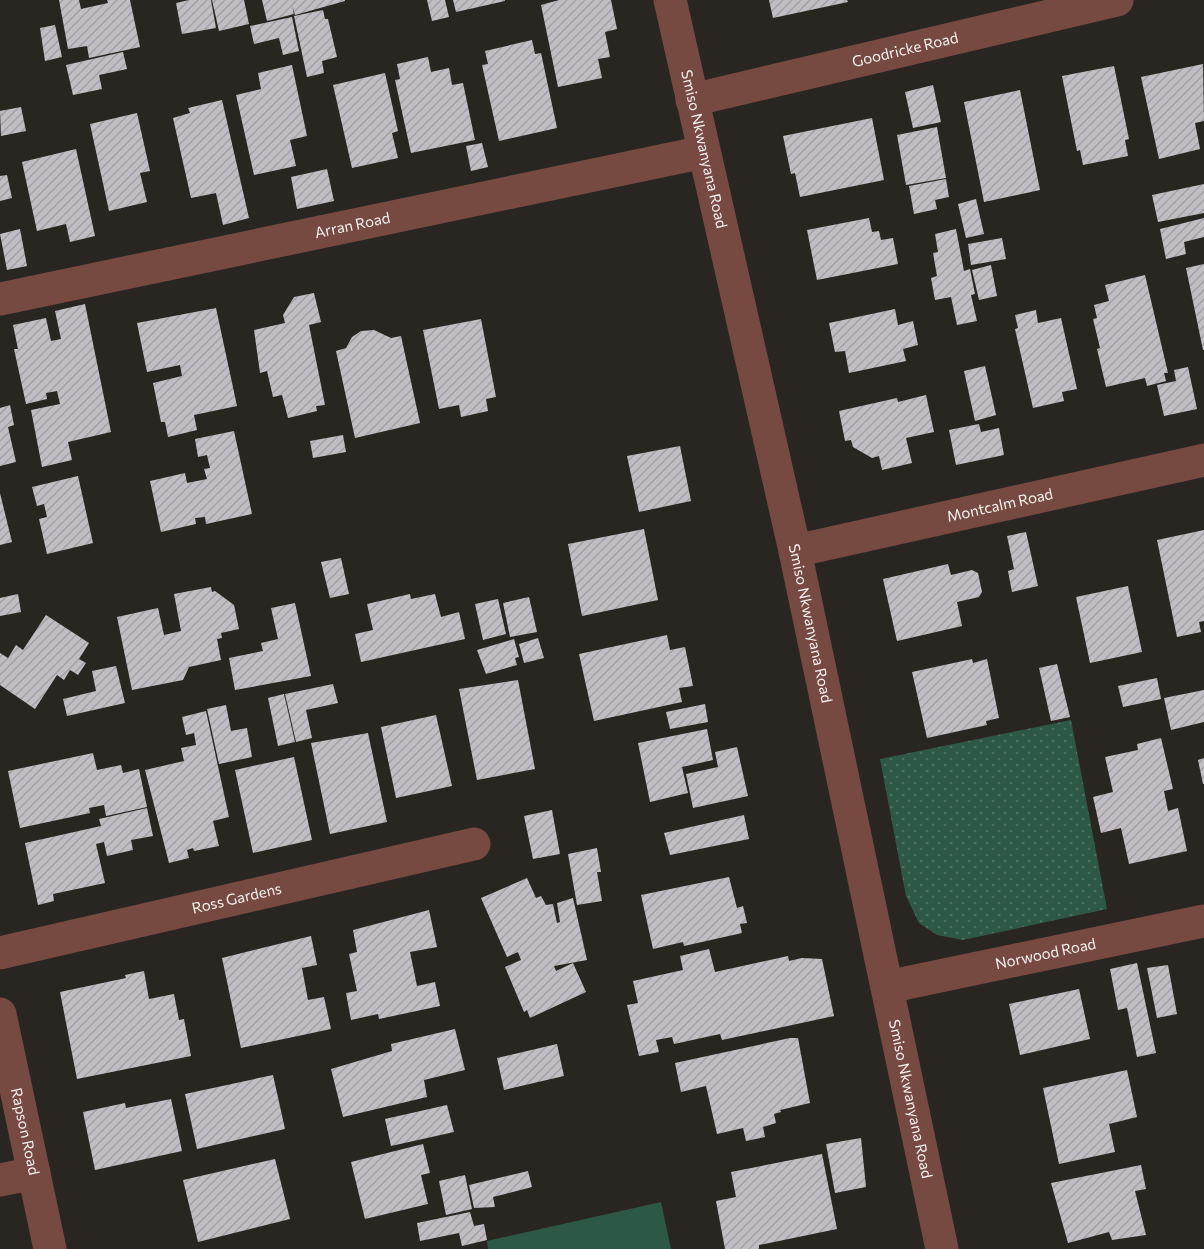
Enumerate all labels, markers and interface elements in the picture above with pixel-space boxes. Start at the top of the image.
street label: Goodricke Road [850,28,960,70]
street label: Smiso Nkwanyana Road [678,68,732,230]
street label: Arran Road [313,208,392,241]
street label: Montcalm Road [945,484,1054,525]
street label: Smiso Nkwanyana Road [786,542,837,704]
street label: Ross Gardens [190,879,283,917]
street label: Norwood Road [993,934,1097,972]
street label: Smiso Nkwanyana Road [886,1018,937,1180]
street label: Rapson Road [8,1086,44,1177]

